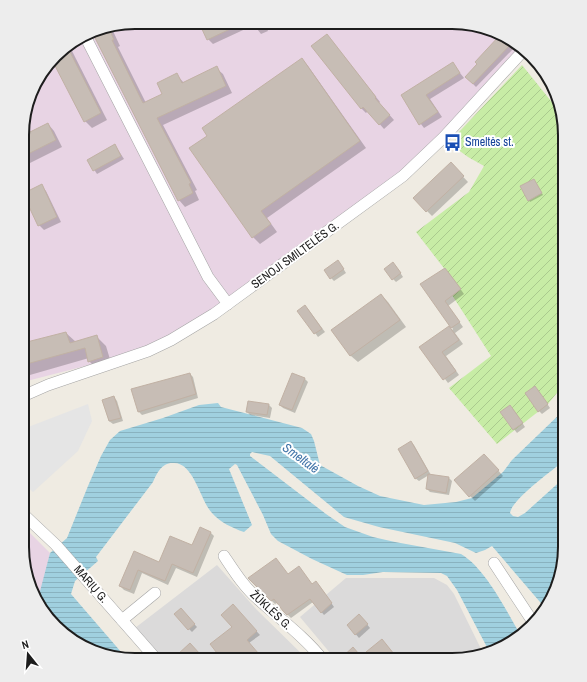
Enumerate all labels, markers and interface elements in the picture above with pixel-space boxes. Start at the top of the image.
bus stop icon: Smeltės st. [442,132,462,152]
place label: Smeltės st. [465,134,514,150]
street label: SENOJI SMILTELĖS G. [248,218,342,292]
water label: Smeltalė [279,439,323,477]
street label: MARIŲ G. [70,562,112,606]
street label: ŽŪKLĖS G. [247,587,295,633]
north arrow [8,634,48,674]
text: N [20,637,30,652]

